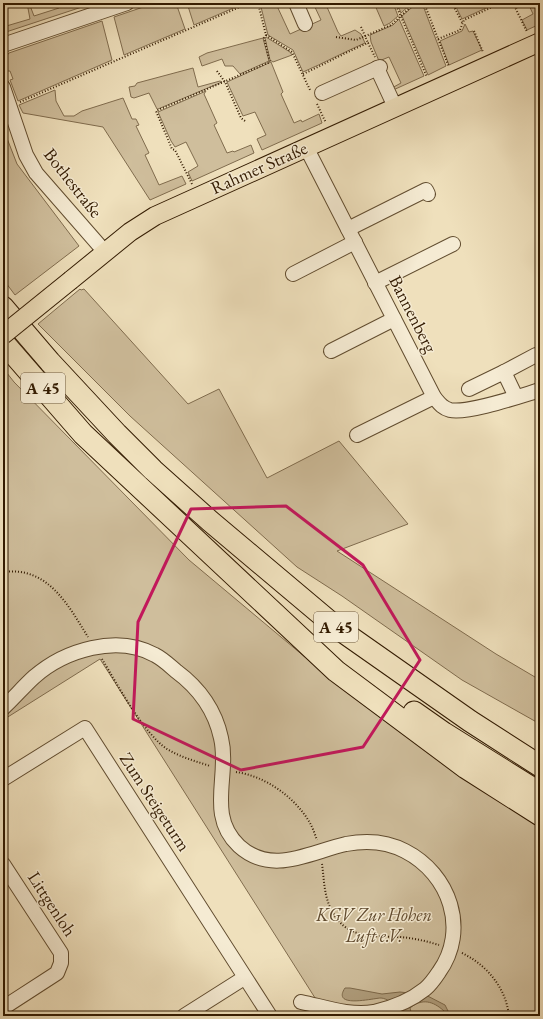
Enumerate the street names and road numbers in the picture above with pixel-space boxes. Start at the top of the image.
street label: Rahmer Straße [207,136,311,199]
street label: Bothestraße [39,143,108,222]
street label: Bannenberg [384,271,443,356]
road number: A 45 [21,373,65,403]
road number: A 45 [314,612,358,642]
street label: Zum Steigeturm [115,748,196,856]
street label: Littgenloh [23,867,82,941]

